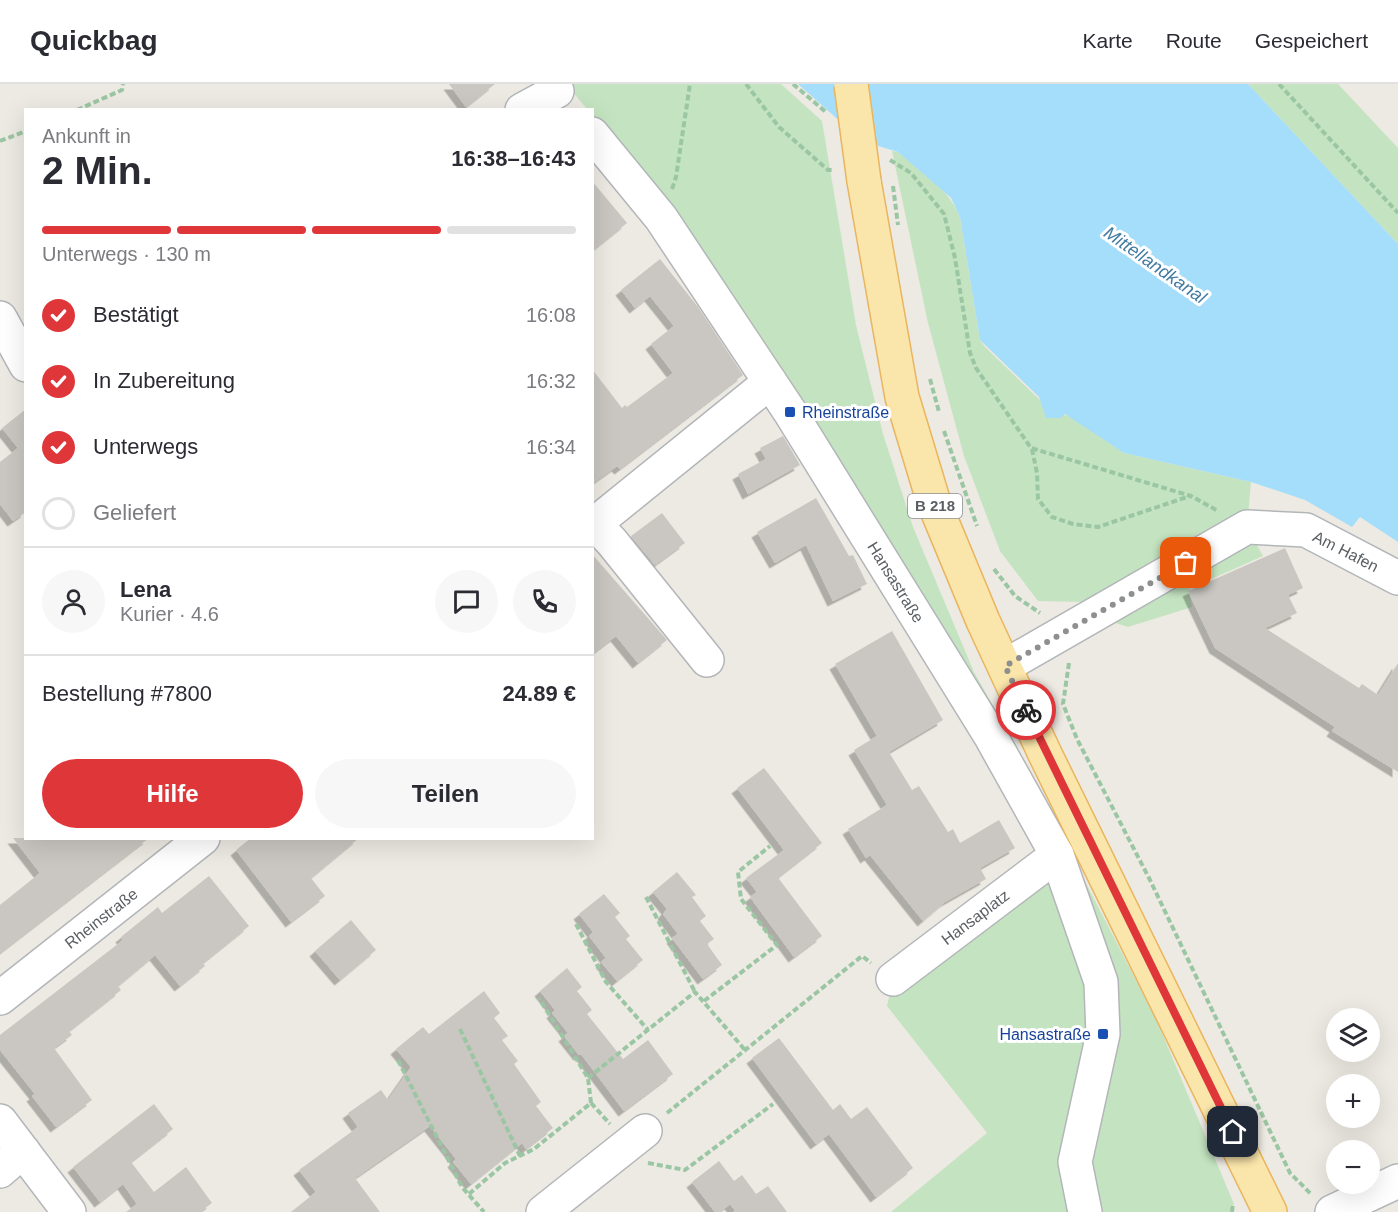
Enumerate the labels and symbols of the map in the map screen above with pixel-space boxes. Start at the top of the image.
water label: Mittellandkanal [1100,222,1211,308]
place label: Rheinstraße [802,404,889,421]
marker: Rheinstraße [783,405,797,419]
road number: B 218 [908,494,962,518]
street label: Am Hafen [1310,528,1381,575]
pin [1160,537,1211,588]
street label: Hansastraße [864,539,927,626]
courier [996,680,1056,740]
street label: Rheinstraße [62,885,141,952]
street label: Hansaplatz [938,887,1012,948]
place label: Hansastraße [999,1026,1091,1043]
marker: Hansastraße [1096,1027,1110,1041]
pin [1207,1106,1258,1157]

